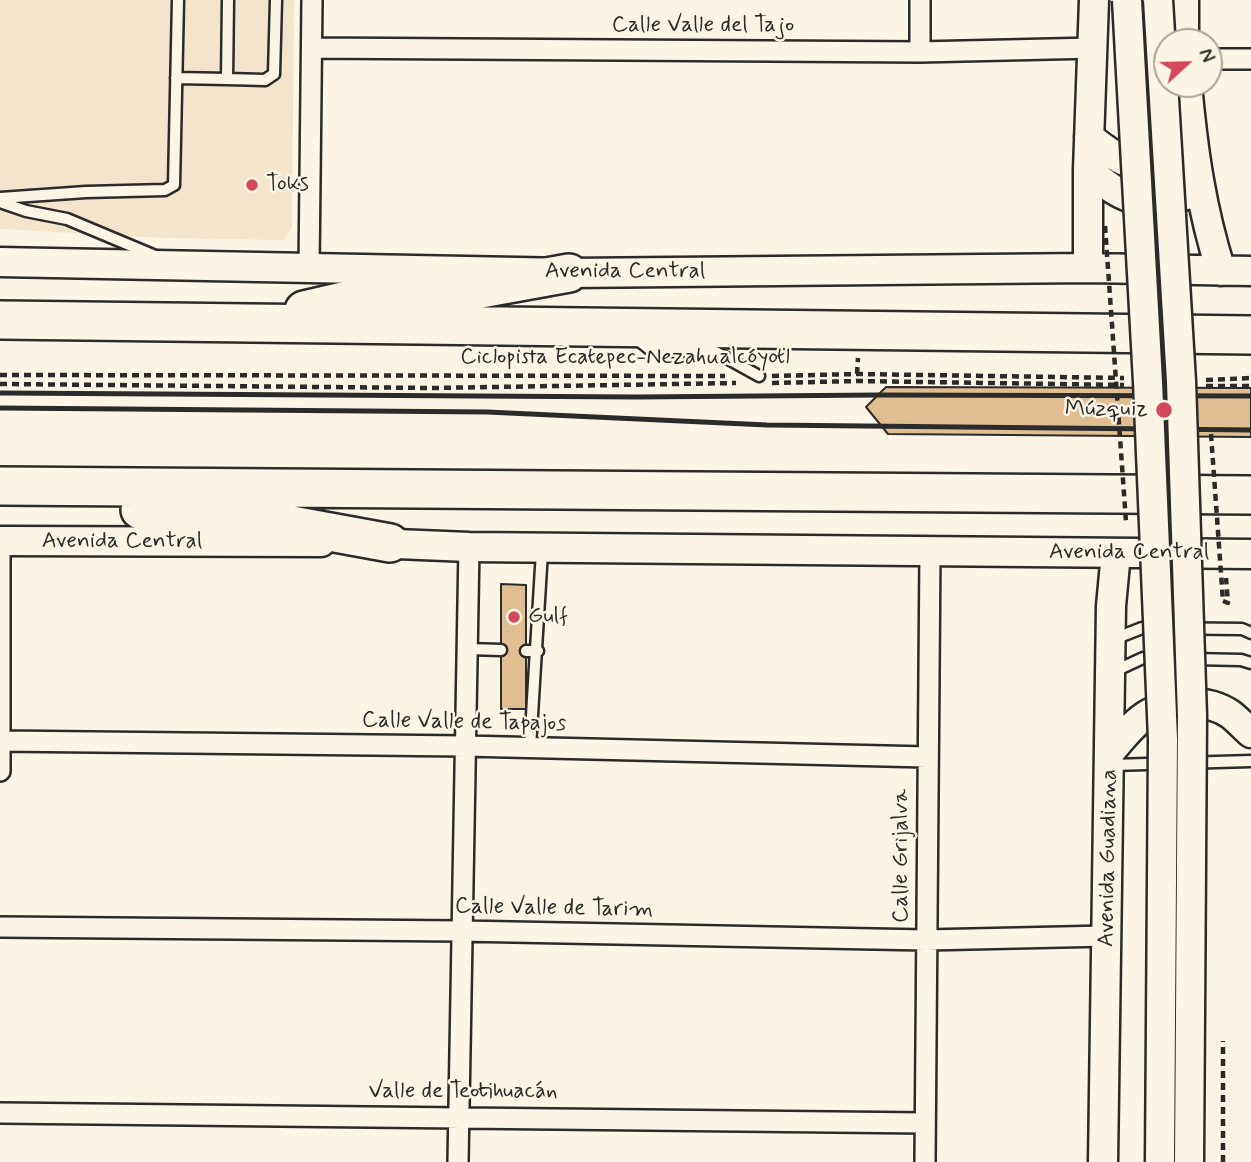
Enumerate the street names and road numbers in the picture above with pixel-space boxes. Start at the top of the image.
street label: Calle Valle del Tajo [612,12,794,40]
street label: Avenida Central [545,258,705,286]
street label: Ciclopista Ecatepec-Nezahualcóyotl [460,344,790,372]
street label: Avenida Central [42,528,202,556]
street label: Avenida Central [1049,539,1209,567]
street label: Calle Valle de Tapajos [361,707,567,739]
street label: Avenida Guadiana [1094,769,1124,947]
street label: Calle Grijalva [888,789,916,923]
street label: Calle Valle de Tarim [455,893,653,925]
street label: Valle de Teotihuacán [368,1078,558,1106]

